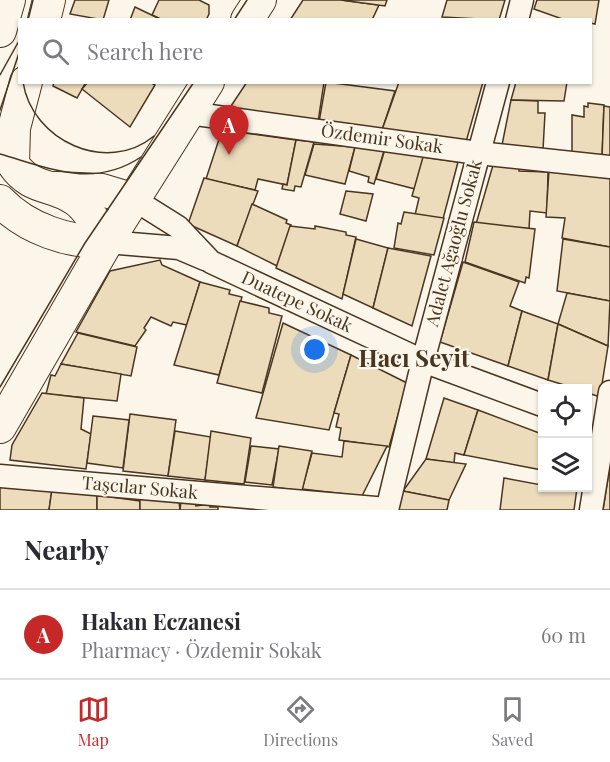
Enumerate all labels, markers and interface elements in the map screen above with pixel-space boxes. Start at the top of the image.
search box [18,18,592,84]
icon: search [39,35,72,68]
text: Search here [87,36,203,66]
pin: A [210,106,248,155]
street label: Özdemir Sokak [320,118,445,158]
street label: Adalet Ağaoğlu Sokak [419,157,487,330]
street label: Duatepe Sokak [238,265,357,337]
your location [300,335,329,364]
district label: Hacı Seyit [359,341,470,373]
map controls [538,384,592,492]
button: locate [538,384,592,438]
button: layers [538,438,592,492]
street label: Taşcılar Sokak [81,470,199,504]
text: Nearby [24,532,109,567]
text: Hakan Eczanesi [81,606,241,636]
text: A [37,621,50,648]
text: 60 m [541,621,586,648]
text: Pharmacy · Özdemir Sokak [81,636,322,663]
tab: Map [77,693,110,750]
tab: Directions [263,693,338,750]
tab: Saved [492,693,533,750]

